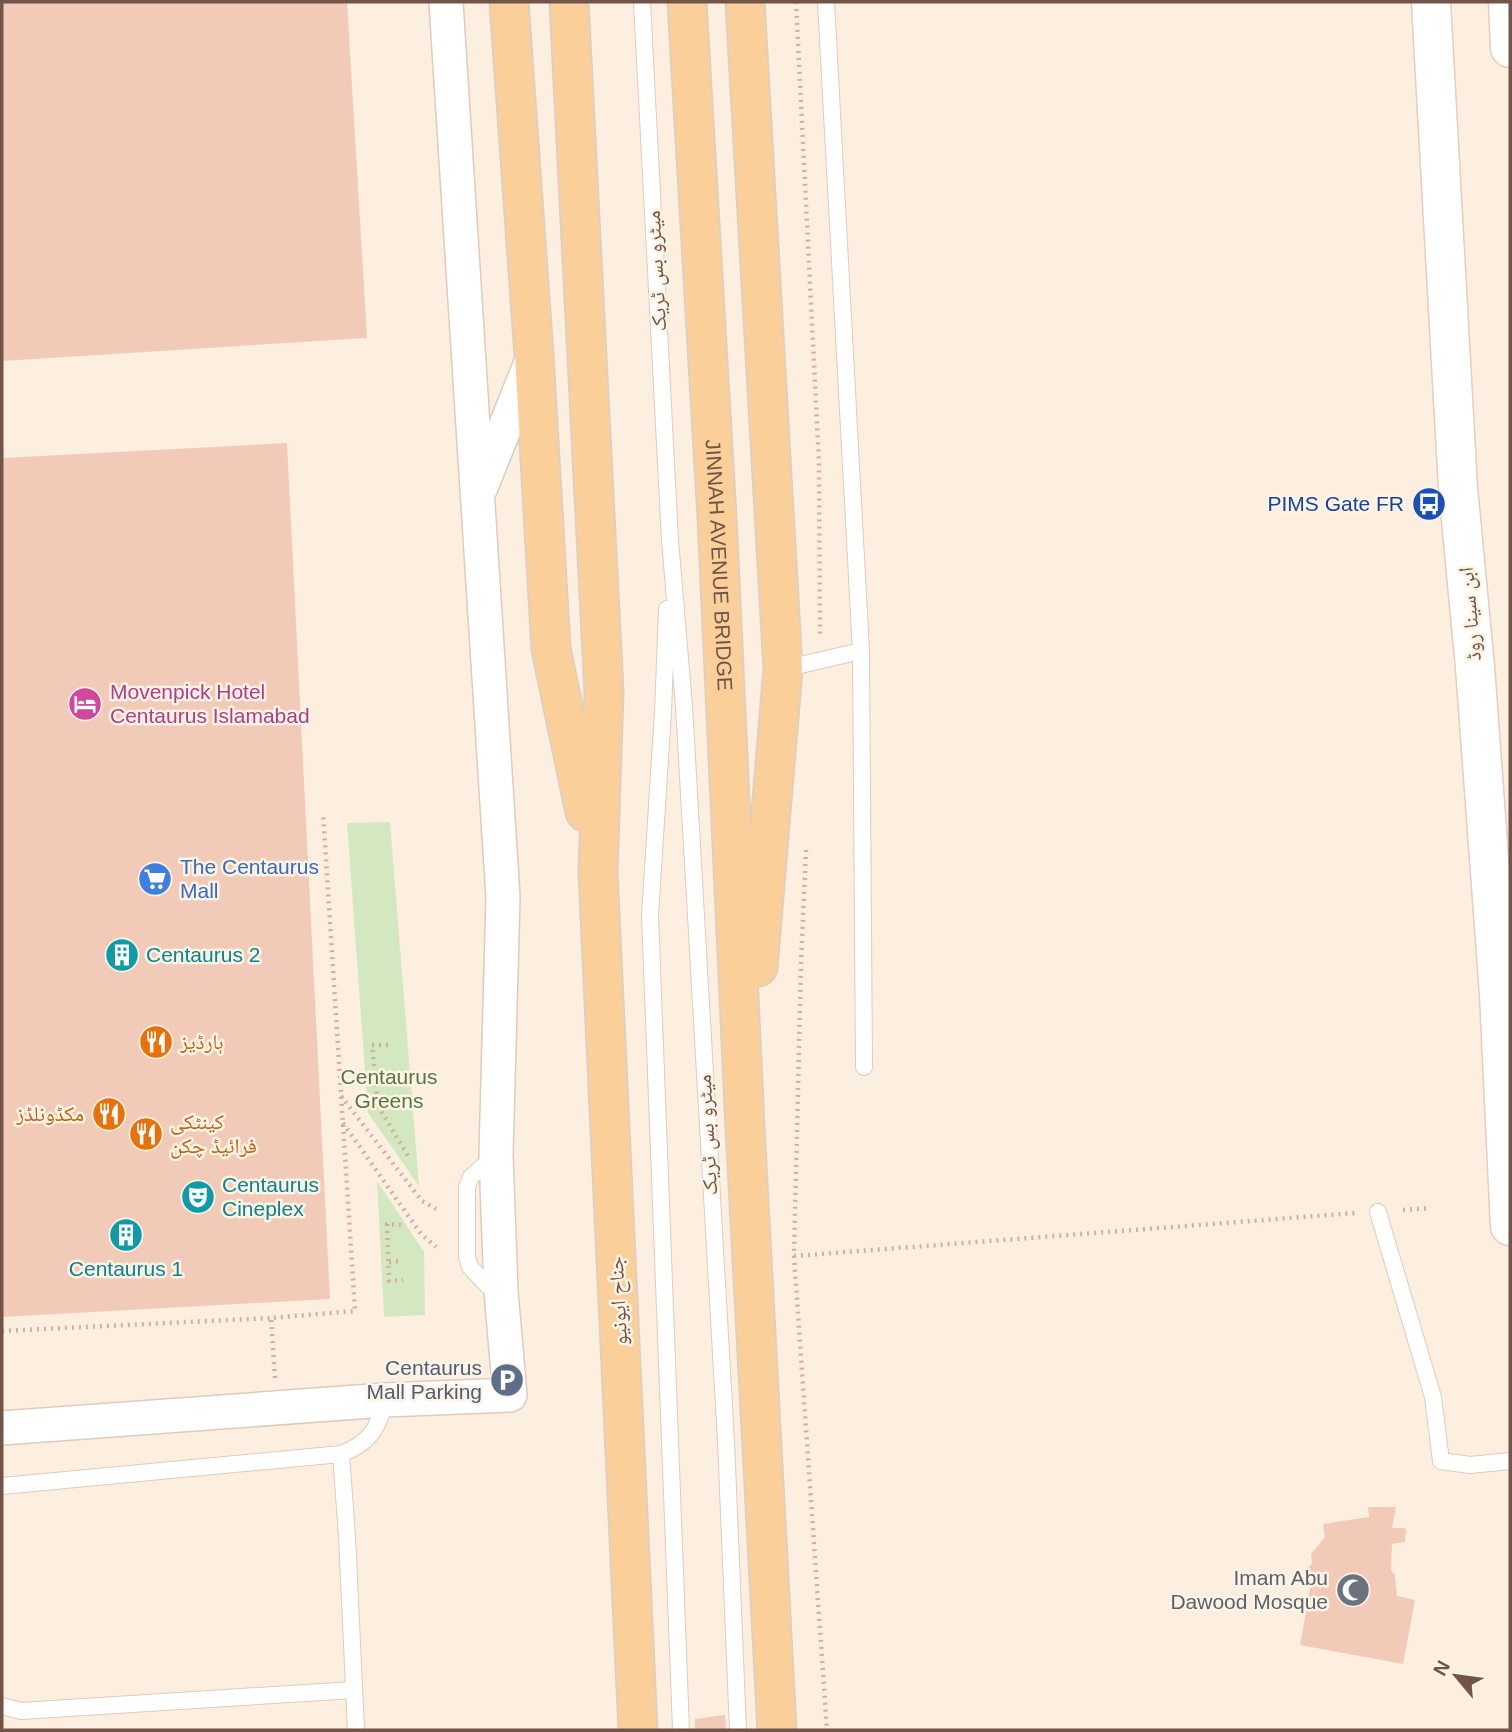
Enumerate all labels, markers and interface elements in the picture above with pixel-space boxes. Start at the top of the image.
street label: میٹرو بس ٹریک [641,210,672,332]
street label: JINNAH AVENUE BRIDGE [701,439,737,691]
bus stop icon: PIMS Gate FR [1410,485,1448,523]
place label: PIMS Gate FR [1267,492,1404,515]
street label: ابن سینا روڈ [1454,566,1487,662]
place label: Movenpick Hotel Centaurus Islamabad [110,680,310,727]
hotel icon: Movenpick Hotel Centaurus Islamabad [66,685,104,723]
place label: The Centaurus Mall [180,855,319,902]
supermarket icon: The Centaurus Mall [136,860,174,898]
building icon: Centaurus 2 [103,936,141,974]
place label: Centaurus 2 [146,943,260,966]
restaurant icon: ہارڈیز [137,1023,175,1061]
place label: ہارڈیز [179,1030,224,1054]
park label: Centaurus Greens [341,1065,437,1112]
street label: میٹرو بس ٹریک [692,1074,723,1196]
restaurant icon: مکڈونلڈز [90,1095,128,1133]
place label: مکڈونلڈز [15,1102,84,1125]
place label: کینٹکی فرائیڈ چکن [170,1110,257,1159]
restaurant icon: کینٹکی فرائیڈ چکن [127,1115,165,1153]
place label: Centaurus Cineplex [222,1173,319,1220]
theatre icon: Centaurus Cineplex [179,1178,217,1216]
building icon: Centaurus 1 [107,1216,145,1254]
street label: جناح ایونیو [604,1256,633,1346]
place label: Centaurus 1 [69,1257,183,1280]
place label: Centaurus Mall Parking [366,1356,482,1403]
parking icon: Centaurus Mall Parking [488,1361,526,1399]
place label: Imam Abu Dawood Mosque [1170,1566,1328,1613]
mosque icon: Imam Abu Dawood Mosque [1334,1571,1372,1609]
north arrow [1421,1641,1491,1711]
text: N [1429,1657,1454,1679]

